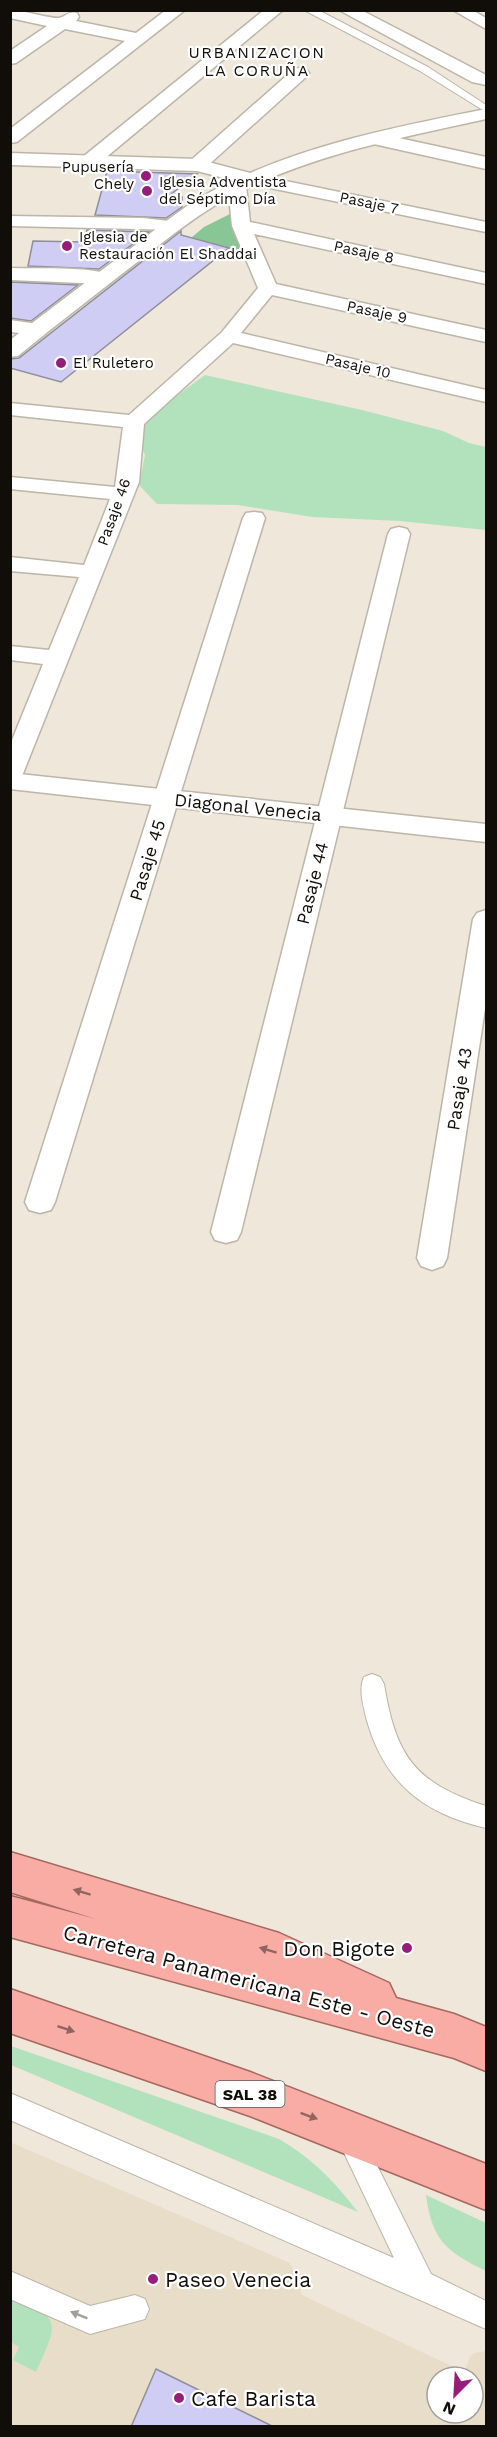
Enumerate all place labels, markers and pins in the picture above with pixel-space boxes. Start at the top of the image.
place label: Pupusería Chely [62,158,135,193]
marker: Pupusería Chely [139,169,153,183]
place label: Iglesia Adventista del Séptimo Día [159,173,287,208]
marker: Iglesia Adventista del Séptimo Día [140,184,154,198]
place label: Iglesia de Restauración El Shaddai [79,228,257,263]
marker: Iglesia de Restauración El Shaddai [60,239,74,253]
place label: El Ruletero [73,354,154,372]
marker: El Ruletero [54,356,68,370]
place label: Don Bigote [283,1936,395,1961]
marker: Don Bigote [400,1941,414,1955]
place label: Paseo Venecia [165,2267,311,2292]
marker: Paseo Venecia [146,2272,160,2286]
place label: Cafe Barista [191,2386,316,2411]
marker: Cafe Barista [172,2391,186,2405]

